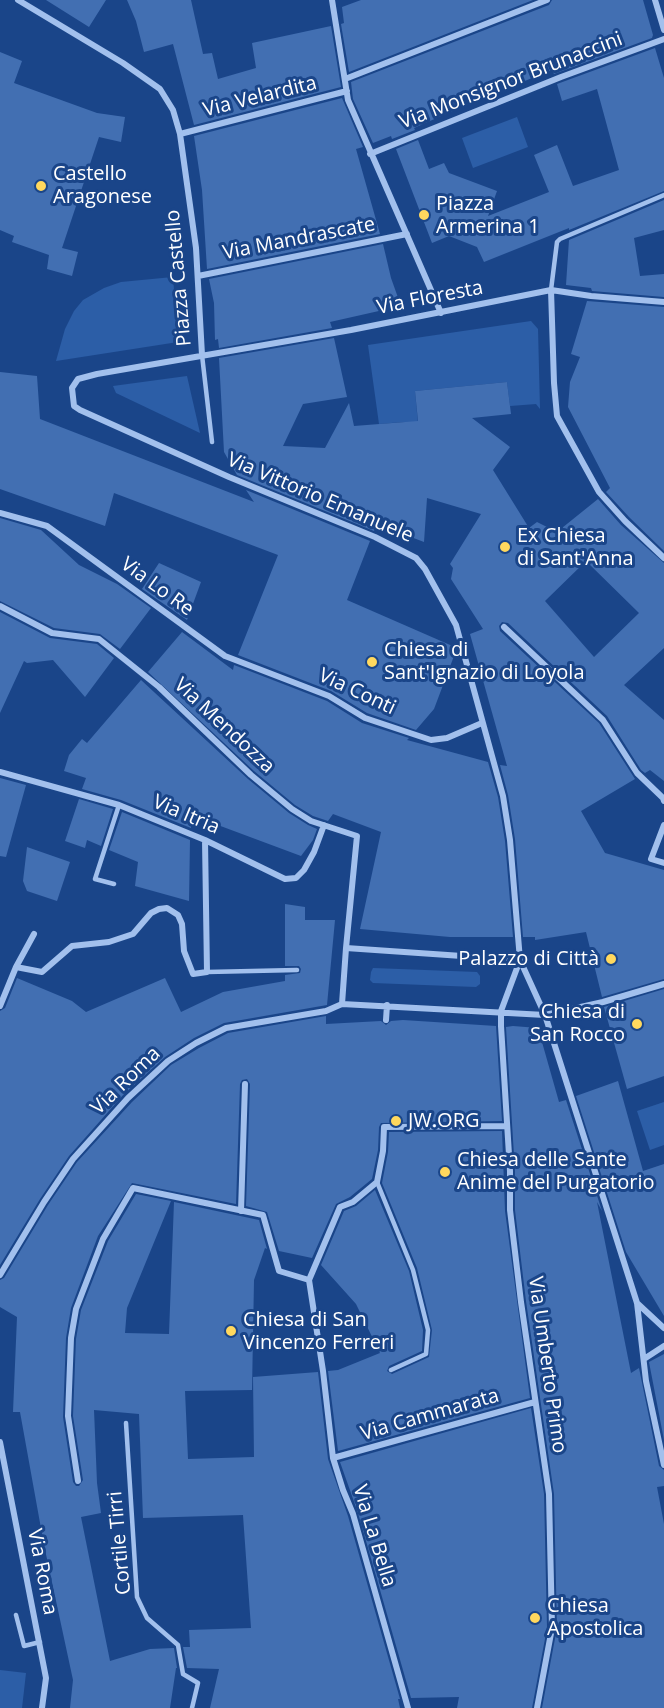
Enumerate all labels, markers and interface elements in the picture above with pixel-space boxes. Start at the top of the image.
street label: Via Monsignor Brunaccini [396,27,626,135]
street label: Via Velardita [201,71,319,123]
place label: Castello Aragonese [53,162,152,209]
marker: Castello Aragonese [34,179,48,193]
place label: Piazza Armerina 1 [436,192,540,239]
marker: Piazza Armerina 1 [417,208,431,222]
street label: Piazza Castello [161,209,197,347]
street label: Via Mandrascate [221,212,377,266]
street label: Via Floresta [375,276,485,320]
street label: Via Vittorio Emanuele [223,448,417,548]
place label: Ex Chiesa di Sant'Anna [517,524,634,571]
marker: Ex Chiesa di Sant'Anna [498,540,512,554]
street label: Via Lo Re [116,552,198,622]
place label: Chiesa di Sant'Ignazio di Loyola [384,638,584,685]
marker: Chiesa di Sant'Ignazio di Loyola [365,655,379,669]
street label: Via Conti [315,664,399,720]
street label: Via Mendozza [169,673,279,779]
street label: Via Itria [149,790,223,840]
place label: Palazzo di Città [458,947,599,971]
marker: Palazzo di Città [604,952,618,966]
place label: Chiesa di San Rocco [530,1000,625,1047]
marker: Chiesa di San Rocco [630,1017,644,1031]
street label: Via Roma [86,1042,166,1120]
place label: JW.ORG [408,1109,480,1133]
marker: JW.ORG [389,1114,403,1128]
place label: Chiesa delle Sante Anime del Purgatorio [457,1148,654,1195]
marker: Chiesa delle Sante Anime del Purgatorio [438,1165,452,1179]
street label: Via Umberto Primo [523,1275,571,1455]
place label: Chiesa di San Vincenzo Ferreri [243,1308,394,1355]
marker: Chiesa di San Vincenzo Ferreri [224,1324,238,1338]
street label: Via Cammarata [358,1384,502,1446]
street label: Via La Bella [347,1482,401,1590]
street label: Cortile Tirri [104,1490,136,1596]
street label: Via Roma [22,1527,62,1617]
place label: Chiesa Apostolica [547,1594,643,1641]
marker: Chiesa Apostolica [528,1611,542,1625]

